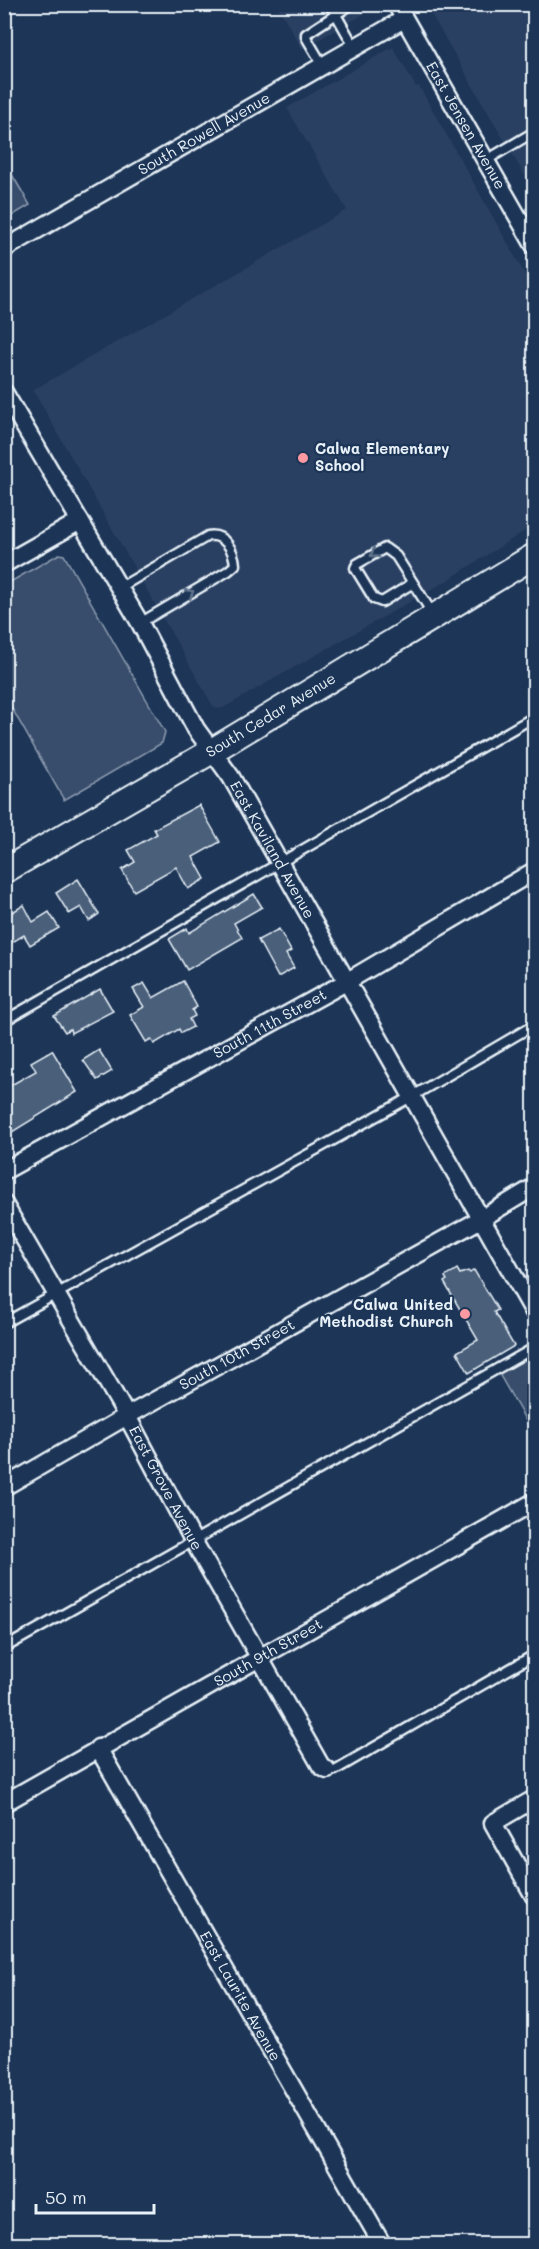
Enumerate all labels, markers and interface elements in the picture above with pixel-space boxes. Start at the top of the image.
street label: East Jensen Avenue [422,57,511,193]
street label: South Rowell Avenue [134,87,273,179]
place label: Calwa Elementary School [315,438,449,475]
marker: Calwa Elementary School [296,451,310,465]
one-way arrow [370,547,380,558]
one-way arrow [184,589,194,601]
street label: South Cedar Avenue [202,667,339,762]
street label: East Kaviland Avenue [226,777,320,922]
street label: South 11th Street [209,984,330,1062]
place label: Calwa United Methodist Church [319,1294,454,1331]
marker: Calwa United Methodist Church [458,1307,472,1321]
street label: South 10th Street [175,1314,298,1394]
street label: East Grove Avenue [125,1422,208,1554]
street label: South 9th Street [210,1613,326,1691]
street label: East Laurite Avenue [196,1927,286,2064]
scale bar [36,2177,154,2215]
text: 50 m [45,2185,87,2209]

